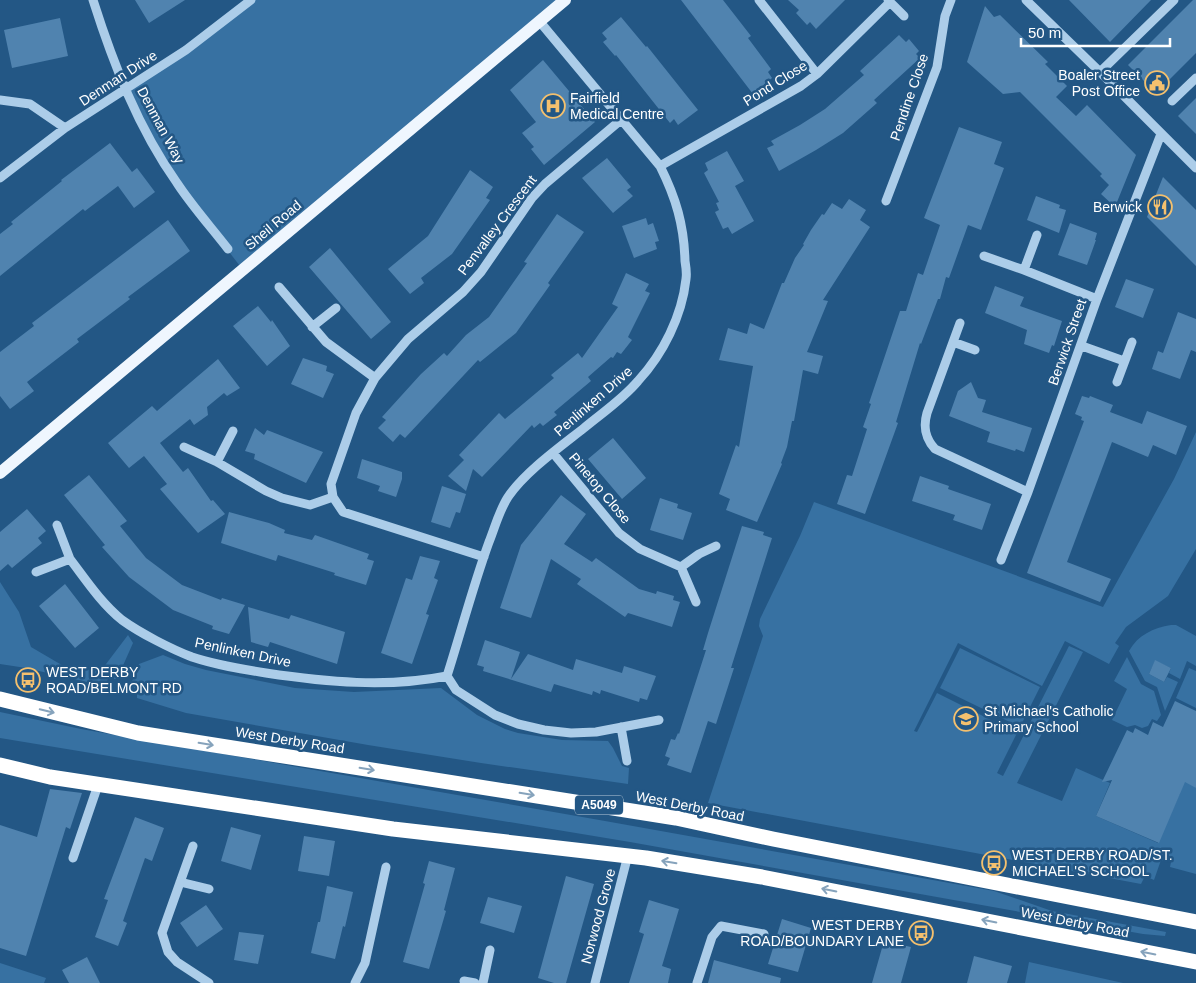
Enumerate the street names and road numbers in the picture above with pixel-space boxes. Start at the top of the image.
street label: Denman Drive [76,47,160,109]
street label: Pendine Close [887,51,931,143]
street label: Pond Close [740,57,810,109]
street label: Denman Way [134,84,188,166]
street label: Penvalley Crescent [454,172,540,278]
street label: Sheil Road [242,197,304,253]
street label: Berwick Street [1045,297,1089,387]
street label: Penlinken Drive [551,363,635,439]
street label: Pinetop Close [566,449,634,527]
street label: Penlinken Drive [193,634,293,670]
street label: West Derby Road [234,723,346,757]
street label: West Derby Road [634,788,746,824]
road number: A5049 [575,796,623,814]
street label: Norwood Grove [578,866,618,965]
street label: West Derby Road [1019,904,1131,940]

